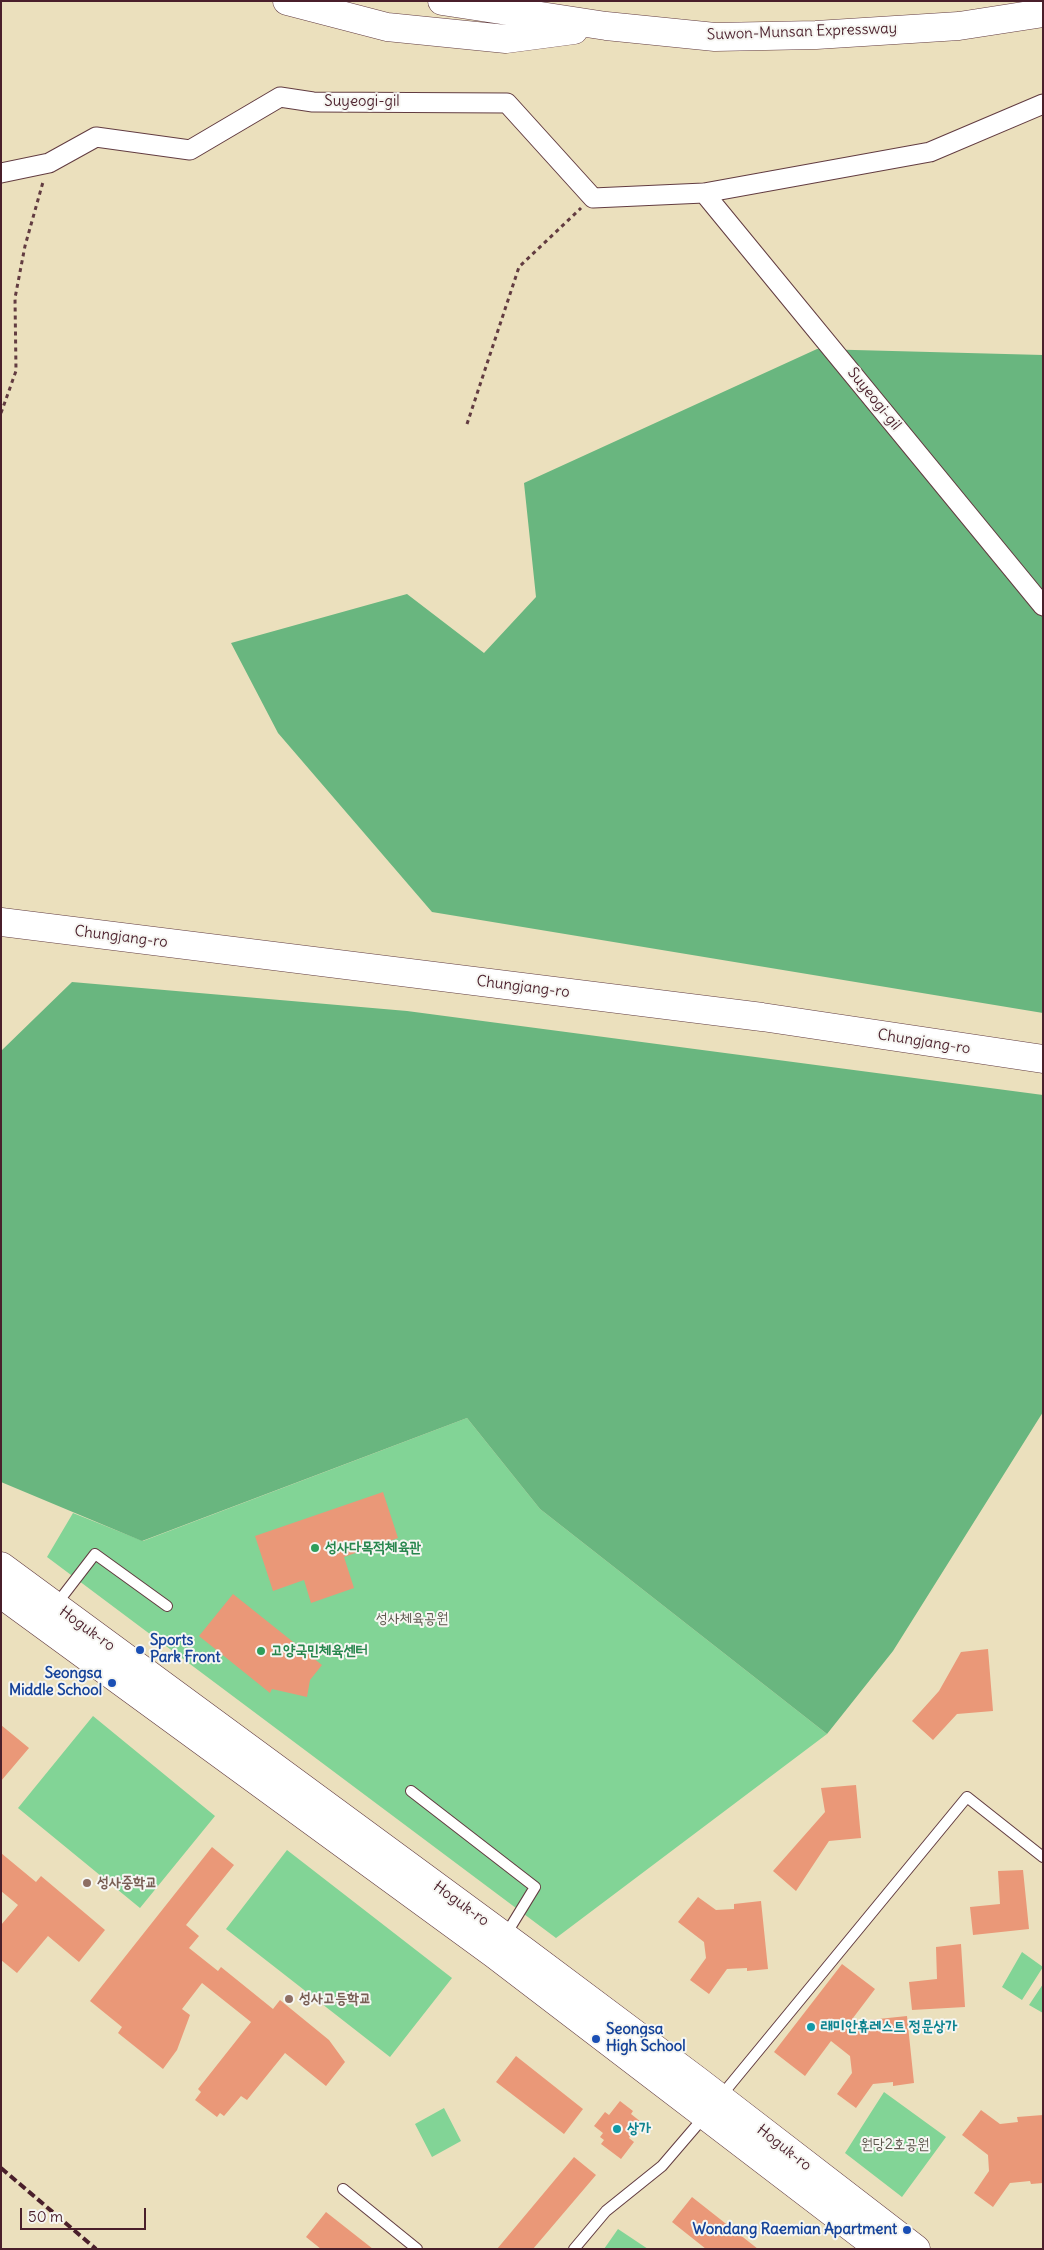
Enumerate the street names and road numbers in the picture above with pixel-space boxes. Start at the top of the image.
street label: Suwon-Munsan Expressway [707,20,897,44]
street label: Suyeogi-gil [324,93,400,111]
street label: Suyeogi-gil [843,364,905,434]
street label: Chungjang-ro [73,922,169,952]
street label: Chungjang-ro [475,972,571,1002]
street label: Chungjang-ro [876,1026,972,1058]
street label: Hoguk-ro [56,1603,118,1655]
street label: Hoguk-ro [430,1878,492,1930]
street label: Hoguk-ro [753,2121,815,2175]

